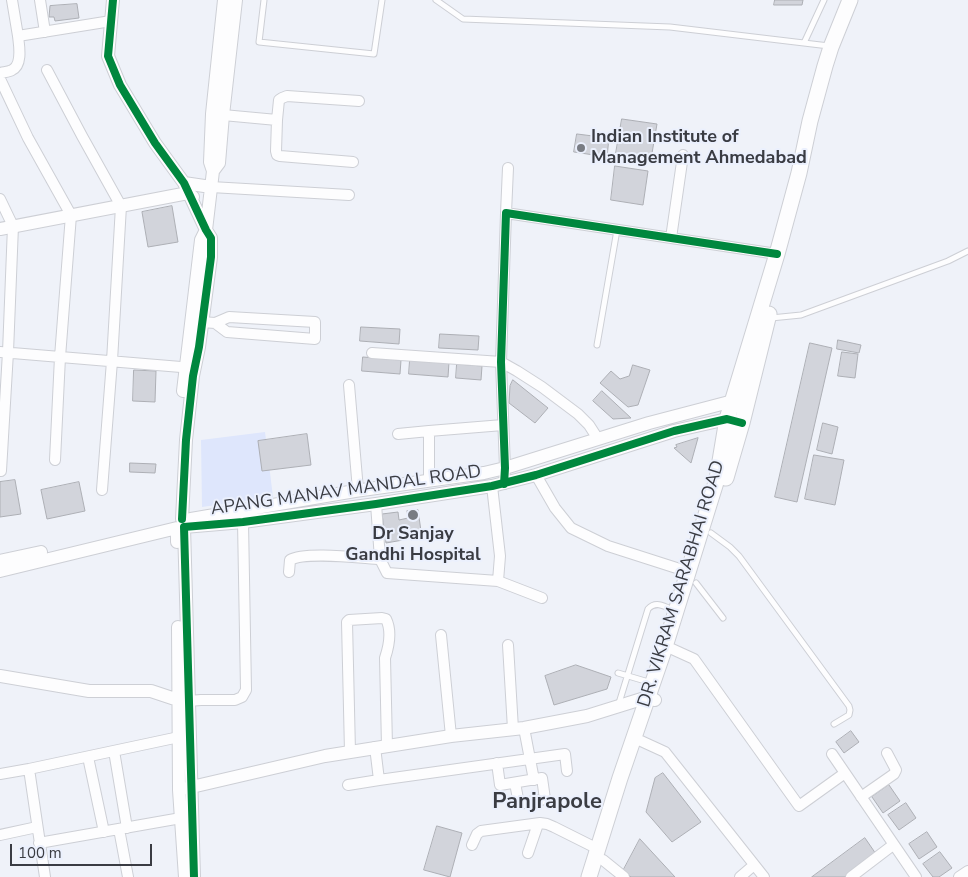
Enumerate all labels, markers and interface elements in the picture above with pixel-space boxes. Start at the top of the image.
place label: Indian Institute of Management Ahmedabad [591,127,807,170]
marker: Indian Institute of Management Ahmedabad [575,142,587,154]
street label: DR. VIKRAM SARABHAI ROAD [634,458,730,710]
street label: APANG MANAV MANDAL ROAD [209,461,483,521]
marker: Dr Sanjay Gandhi Hospital [406,508,420,522]
place label: Dr Sanjay Gandhi Hospital [345,524,481,566]
district label: Panjrapole [492,790,602,816]
scale bar [12,834,155,866]
text: 100 m [18,843,62,863]

